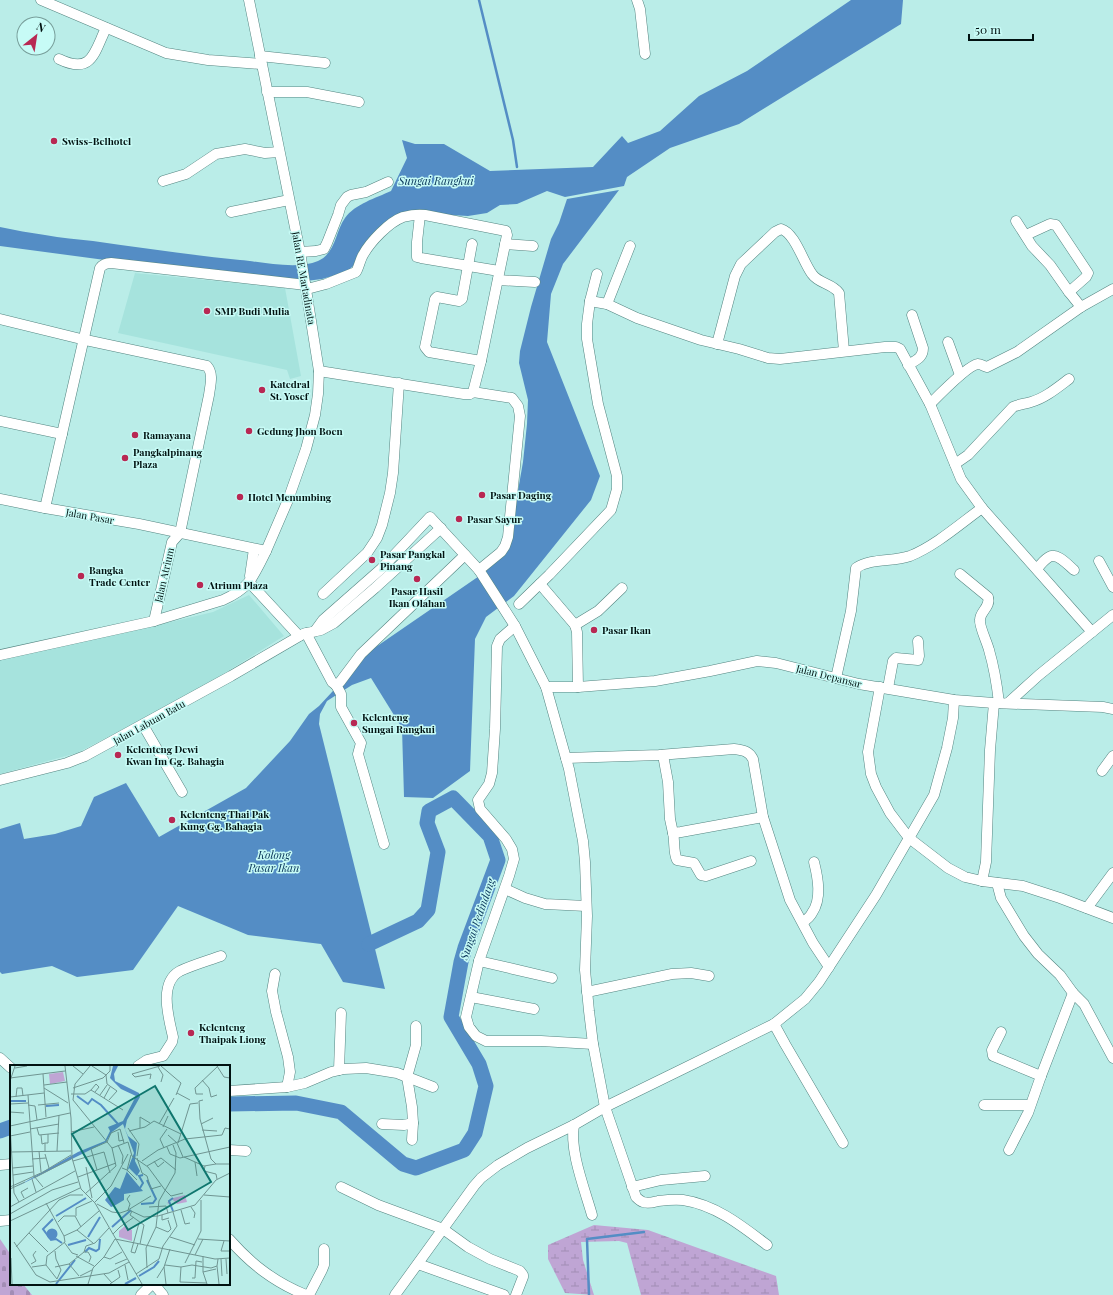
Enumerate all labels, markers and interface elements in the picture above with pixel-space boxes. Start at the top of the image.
north arrow [16,16,56,56]
scale bar [969,16,1033,42]
text: N [34,18,48,35]
text: 50 m [975,21,1001,37]
place label: Swiss-Belhotel [62,134,131,148]
marker: Swiss-Belhotel [49,136,59,146]
water label: Sungai Rangkui [397,173,474,188]
street label: Jalan RE Martadinata [289,229,319,326]
place label: SMP Budi Mulia [215,304,290,318]
marker: SMP Budi Mulia [202,306,212,316]
place label: Katedral St. Yosef [270,377,310,403]
marker: Katedral St. Yosef [257,385,267,395]
place label: Gedung Jhon Boen [257,424,343,438]
marker: Gedung Jhon Boen [244,426,254,436]
place label: Ramayana [143,428,192,442]
marker: Ramayana [130,430,140,440]
place label: Pangkalpinang Plaza [133,445,203,471]
marker: Pangkalpinang Plaza [120,453,130,463]
place label: Pasar Daging [490,488,552,502]
place label: Hotel Menumbing [248,490,332,504]
marker: Pasar Daging [477,490,487,500]
marker: Hotel Menumbing [235,492,245,502]
street label: Jalan Pasar [64,505,116,527]
place label: Pasar Sayur [467,512,522,526]
marker: Pasar Sayur [454,514,464,524]
street label: Jalan Atrium [151,546,177,605]
place label: Pasar Pangkal Pinang [380,547,445,573]
marker: Pasar Pangkal Pinang [367,555,377,565]
place label: Bangka Trade Center [89,563,151,589]
marker: Bangka Trade Center [76,571,86,581]
marker: Pasar Hasil Ikan Olahan [412,574,422,584]
place label: Atrium Plaza [207,578,269,592]
marker: Atrium Plaza [195,580,205,590]
place label: Pasar Hasil Ikan Olahan [389,584,446,610]
place label: Pasar Ikan [602,623,652,637]
marker: Pasar Ikan [589,625,599,635]
street label: Jalan Depansar [794,661,864,691]
street label: Jalan Labuan Batu [109,696,188,748]
place label: Kelenteng Sungai Rangkui [362,710,435,736]
marker: Kelenteng Sungai Rangkui [349,718,359,728]
place label: Kelenteng Dewi Kwan Im Gg. Bahagia [126,742,225,768]
marker: Kelenteng Dewi Kwan Im Gg. Bahagia [113,750,123,760]
place label: Kelenteng Thai Pak Kung Gg. Bahagia [180,807,269,833]
marker: Kelenteng Thai Pak Kung Gg. Bahagia [167,815,177,825]
water label: Kolong Pasar Ikan [248,847,300,875]
water label: Sungai Pedindang [456,875,498,963]
place label: Kelenteng Thaipak Liong [199,1020,266,1046]
marker: Kelenteng Thaipak Liong [186,1028,196,1038]
inset map [10,1065,230,1285]

